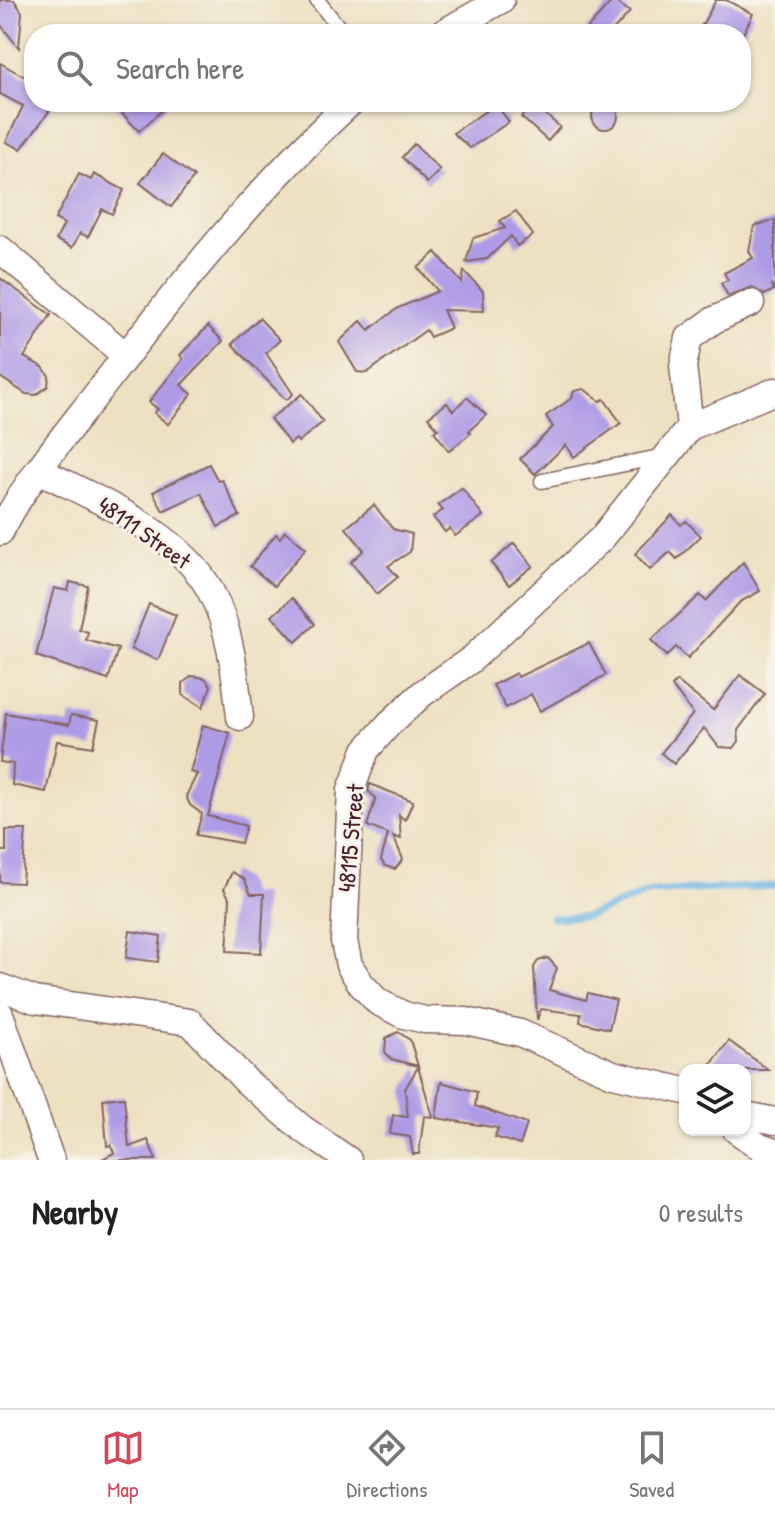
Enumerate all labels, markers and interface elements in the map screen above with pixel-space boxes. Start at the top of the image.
search box [24,24,751,112]
icon: search [52,46,96,90]
text: Search here [116,48,244,88]
street label: 48111 Street [92,488,198,576]
street label: 48115 Street [329,782,371,893]
map controls [679,1064,751,1136]
button: layers [679,1064,751,1136]
text: Nearby [32,1189,118,1235]
text: 0 results [659,1195,743,1230]
tab: Map [101,1426,145,1504]
tab: Directions [347,1426,428,1504]
tab: Saved [629,1426,674,1504]

